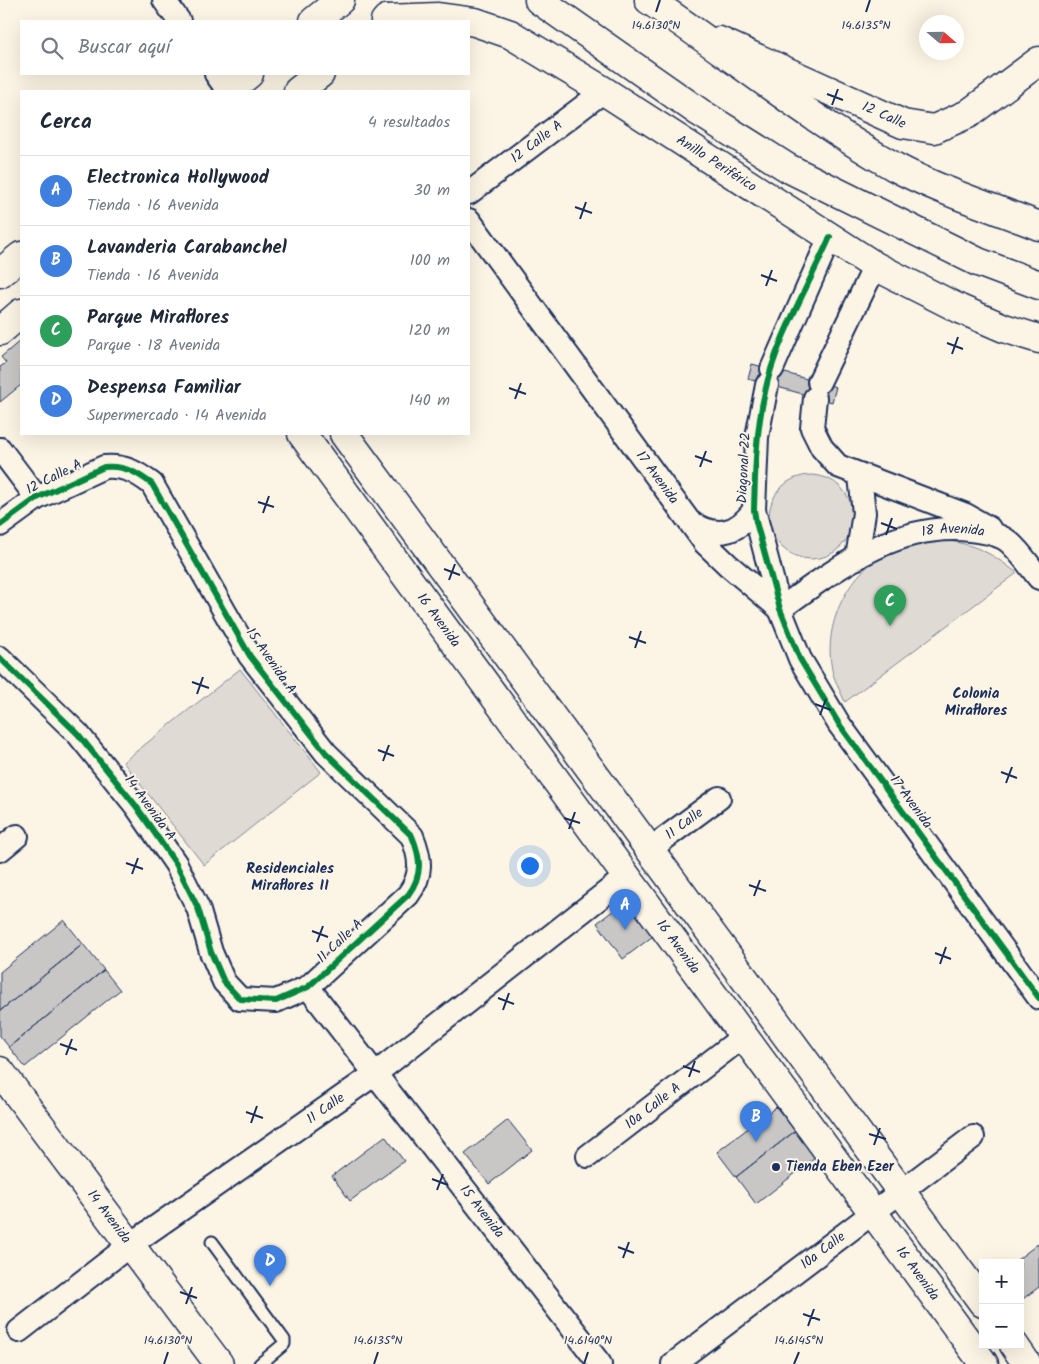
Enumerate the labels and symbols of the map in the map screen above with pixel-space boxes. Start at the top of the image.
north arrow [919,15,964,60]
text: 14.6130°N [632,16,680,35]
text: 14.6135°N [841,16,891,35]
street label: 12 Calle [858,96,910,135]
street label: 12 Calle A [506,115,568,169]
street label: Anillo Periférico [672,129,761,198]
street label: Diagonal 22 [731,432,757,504]
street label: 17 Avenida [630,446,684,509]
street label: 12 Calle A [22,453,86,501]
street label: 18 Avenida [919,518,986,543]
pin: C [874,585,906,626]
street label: 16 Avenida [411,588,466,652]
street label: 15 Avenida A [240,623,302,699]
district label: Colonia Miraflores [945,682,1007,723]
street label: 14 Avenida A [118,770,182,846]
street label: 17 Avenida [884,771,938,833]
street label: 11 Calle [661,802,709,845]
your location [517,853,543,879]
district label: Residenciales Miraflores II [246,857,334,898]
pin: A [609,889,641,930]
street label: 11 Calle A [312,914,368,968]
street label: 16 Avenida [651,915,706,979]
street label: 10a Calle A [620,1077,686,1135]
street label: 11 Calle [302,1087,350,1130]
pin: B [740,1101,772,1142]
place label: Tienda Eben Ezer [786,1156,895,1178]
marker: Tienda Eben Ezer [770,1161,782,1173]
street label: 15 Avenida [454,1180,510,1243]
street label: 14 Avenida [81,1185,137,1249]
street label: 10a Calle [796,1226,851,1275]
street label: 16 Avenida [890,1242,945,1305]
pin: D [254,1245,286,1286]
text: 14.6130°N [144,1331,192,1350]
text: 14.6135°N [353,1331,403,1350]
text: 14.6140°N [564,1331,612,1350]
text: 14.6145°N [775,1331,823,1350]

